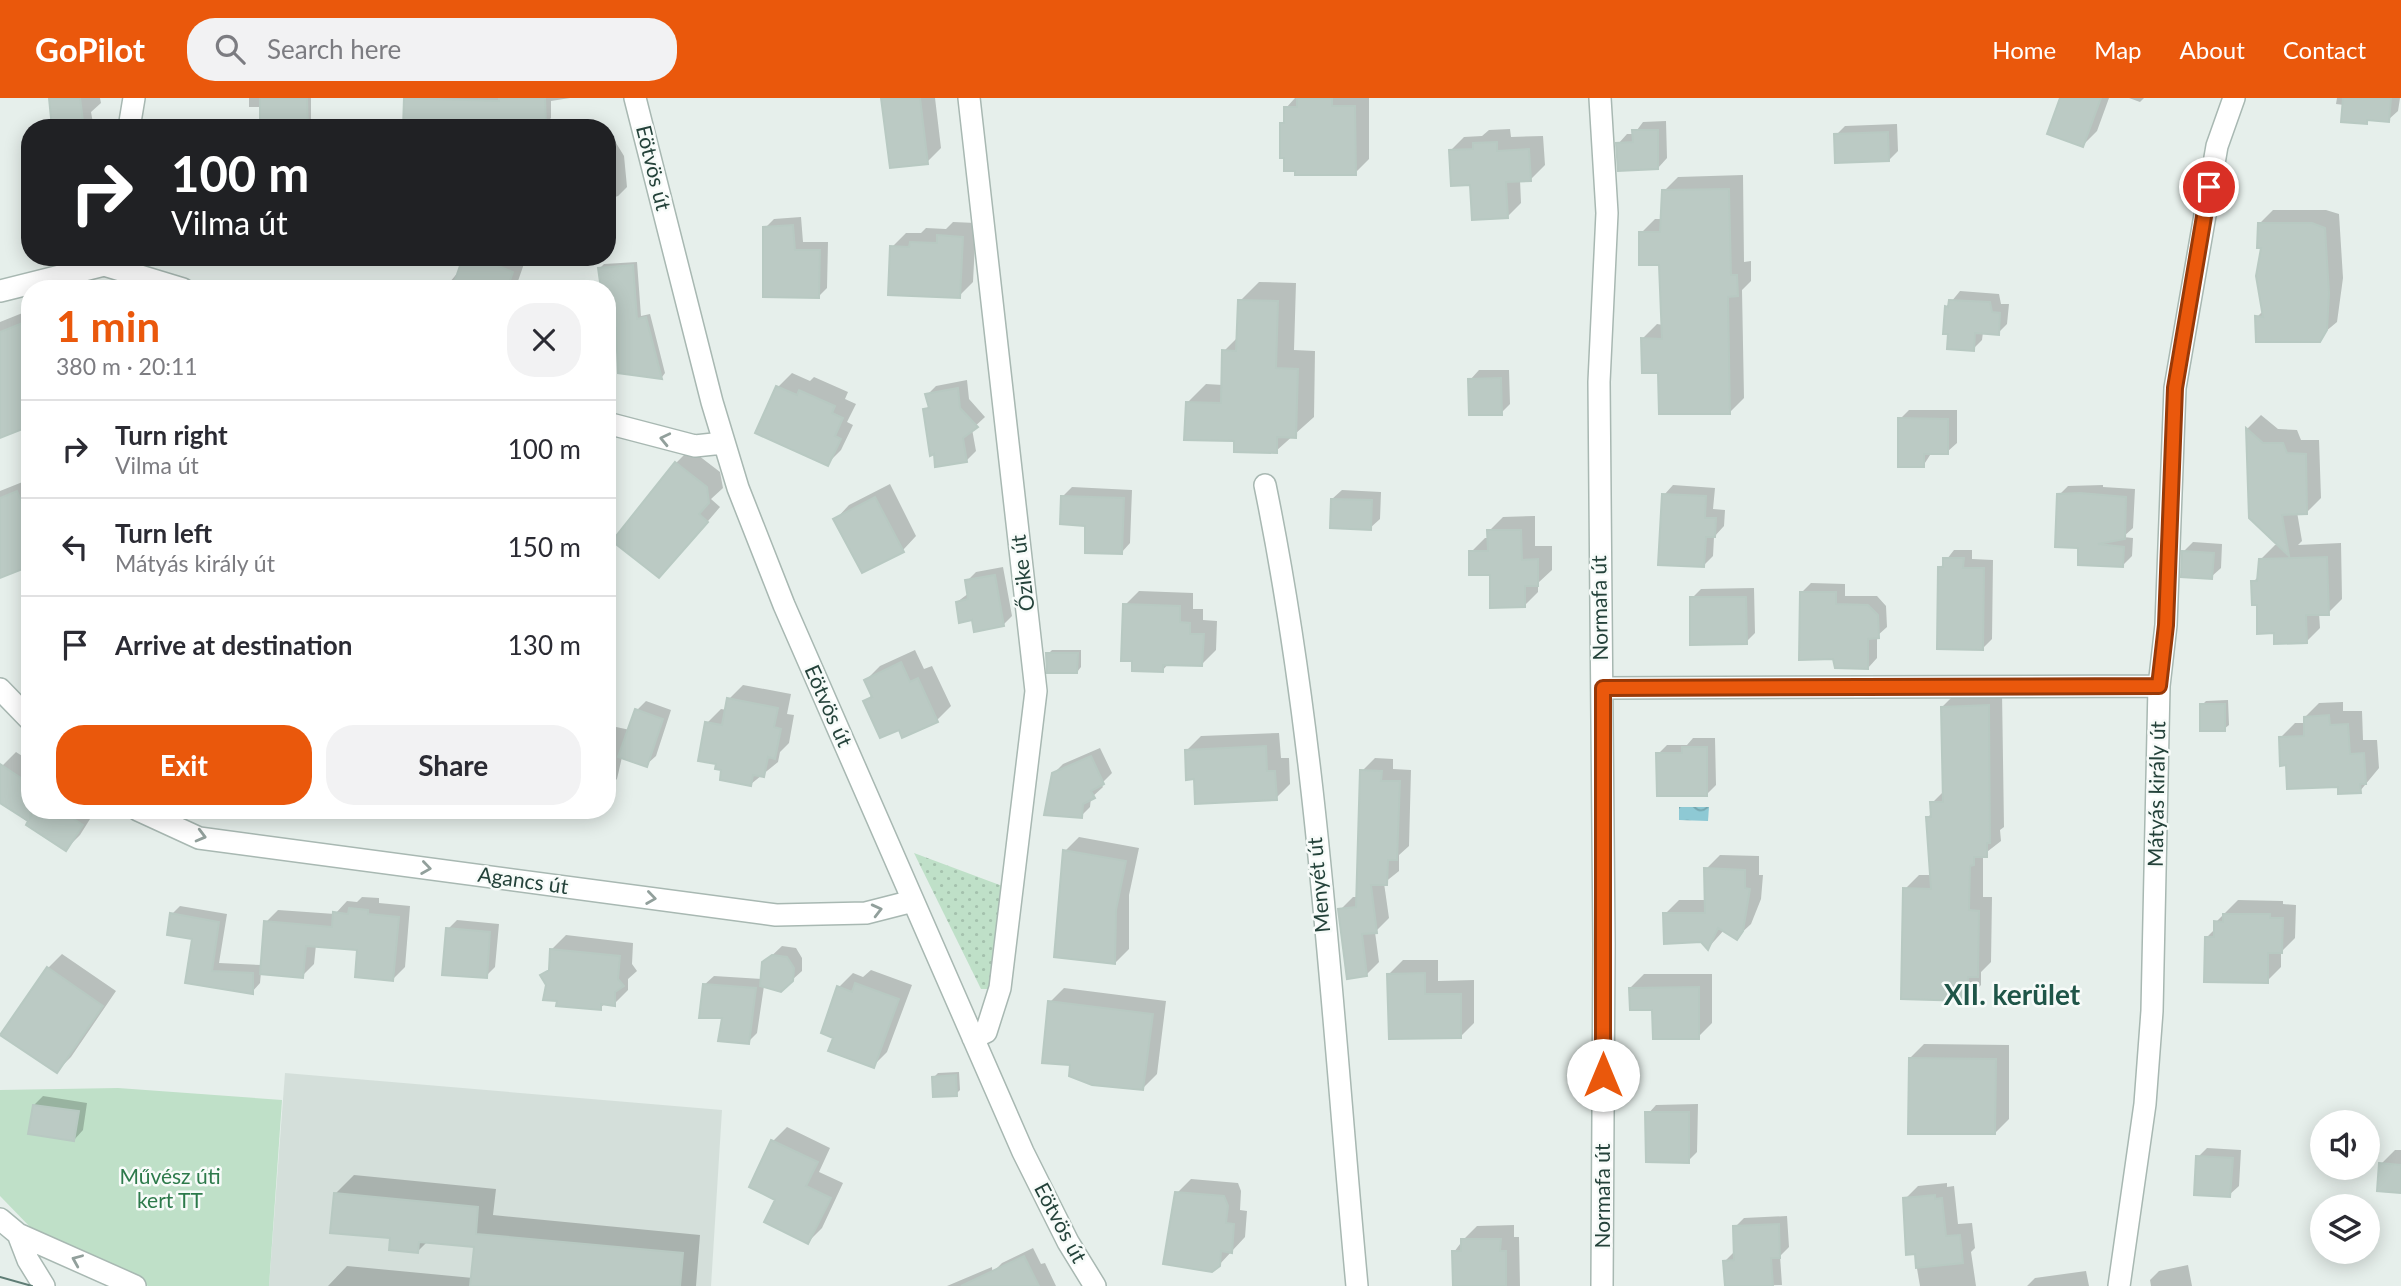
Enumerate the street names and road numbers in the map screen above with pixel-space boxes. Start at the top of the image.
street label: Eötvös út [632,122,677,213]
street label: Őzike út [1004,533,1039,613]
street label: Normafa út [1585,555,1612,661]
street label: Eötvös út [800,661,859,751]
street label: Mátyás király út [2142,720,2169,867]
street label: Menyét út [1301,836,1334,934]
street label: Agancs út [476,861,570,898]
street label: Normafa út [1589,1143,1614,1249]
street label: Eötvös út [1030,1178,1093,1267]

